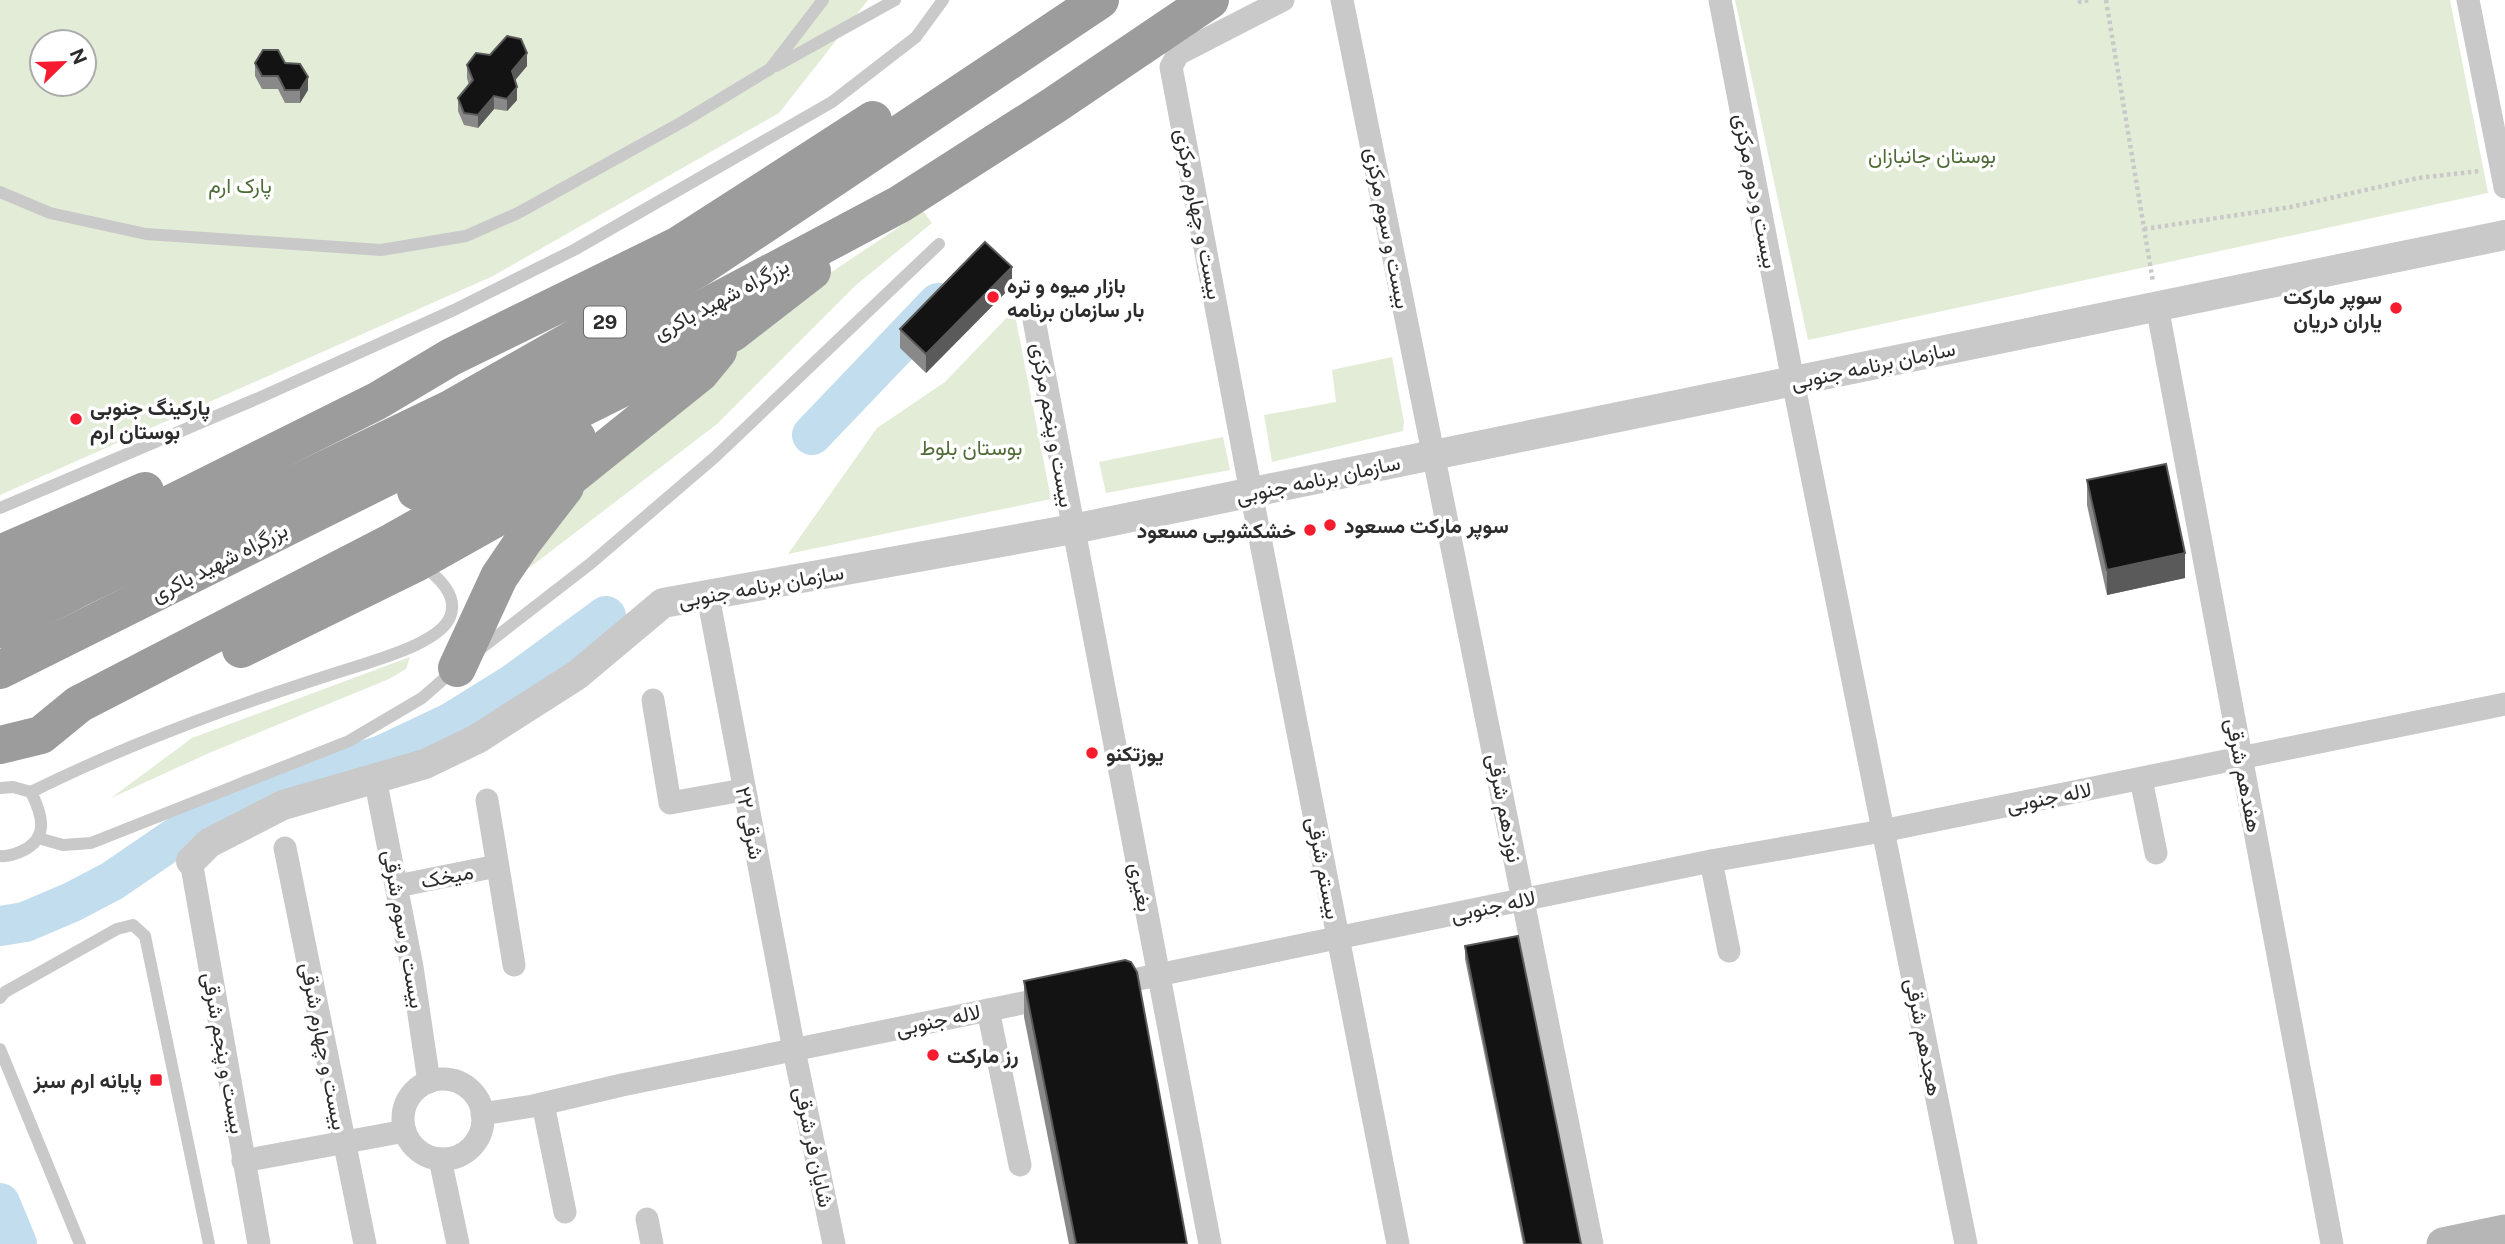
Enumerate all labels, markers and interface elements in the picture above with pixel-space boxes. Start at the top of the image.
north arrow [28,28,98,98]
text: N [66,45,92,67]
street label: بیست و دوم مرکزی [1727,111,1783,271]
street label: بیست و چهارم مرکزی [1168,127,1228,302]
park label: بوستان جانبازان [1868,143,1996,169]
street label: بیست و سوم مرکزی [1358,145,1416,311]
park label: پارک ارم [208,173,272,200]
street label: بزرگراه شهید باکری [649,253,793,346]
place label: بازار میوه و تره بار سازمان برنامه [1007,273,1144,323]
place label: سوپر مارکت یاران دریان [2283,284,2382,334]
marker: بازار میوه و تره بار سازمان برنامه [985,289,1001,305]
marker: سوپر مارکت یاران دریان [2388,300,2404,316]
road number: 29 [584,306,626,338]
street label: سازمان برنامه جنوبی [1789,335,1958,396]
street label: بیست و پنجم مرکزی [1024,341,1080,510]
place label: پارکینگ جنوبی بوستان ارم [90,395,210,446]
marker: پارکینگ جنوبی بوستان ارم [68,411,84,427]
park label: بوستان بلوط [920,435,1022,461]
street label: سازمان برنامه جنوبی [1234,449,1403,510]
place label: سوپر مارکت مسعود [1344,513,1509,540]
street label: بزرگراه شهید باکری [147,517,292,608]
marker: سوپر مارکت مسعود [1322,517,1338,533]
place label: خشکشویی مسعود [1137,518,1296,544]
marker: خشکشویی مسعود [1302,522,1318,538]
street label: سازمان برنامه جنوبی [676,559,846,614]
street label: هفدهم شرقی [2219,716,2267,835]
place label: یوزتکنو [1106,741,1164,767]
marker: یوزتکنو [1084,745,1100,761]
street label: نوزدهم شرقی [1480,751,1528,865]
street label: لاله جنوبی [2004,777,2094,818]
street label: ۲۲ شرقی [730,785,769,862]
street label: بیستم شرقی [1300,815,1346,922]
street label: بیست و سوم شرقی [376,848,430,1011]
street label: میخک [419,859,475,893]
street label: بغیری [1123,860,1158,914]
street label: لاله جنوبی [1448,885,1538,928]
street label: بیست و چهارم شرقی [294,960,353,1132]
street label: بیست و پنجم شرقی [196,970,250,1136]
street label: هجدهم شرقی [1898,976,1948,1098]
street label: لاله جنوبی [893,999,983,1042]
place label: رز مارکت [947,1043,1019,1069]
marker: رز مارکت [925,1047,941,1063]
place label: پایانه ارم سبز [32,1068,142,1095]
marker: پایانه ارم سبز [148,1072,164,1088]
street label: شایان فر شرقی [788,1084,839,1210]

